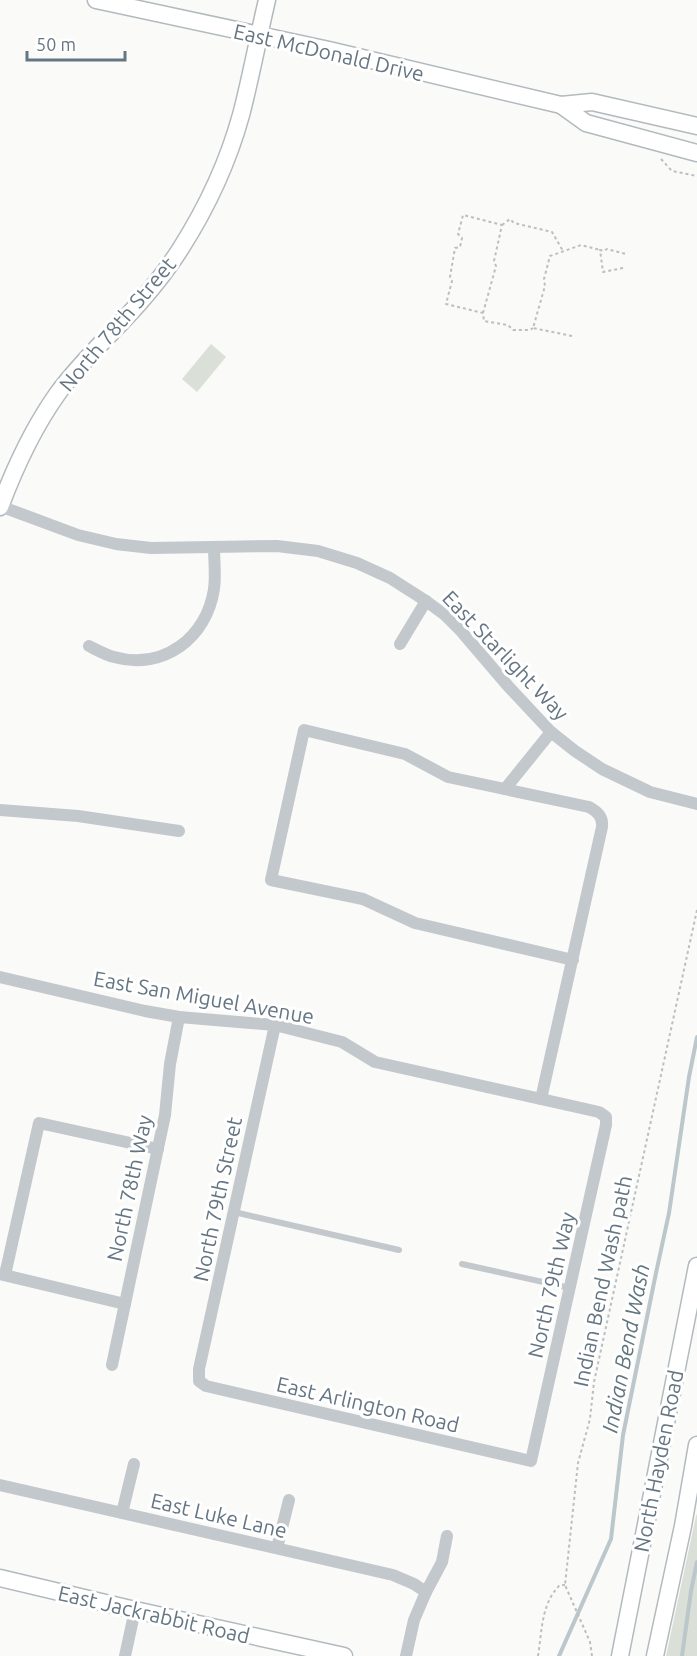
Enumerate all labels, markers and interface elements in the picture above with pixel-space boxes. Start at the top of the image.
street label: East McDonald Drive [231,18,427,86]
scale bar [27,24,124,62]
text: 50 m [36,34,76,54]
street label: North 78th Street [54,252,180,396]
street label: East Starlight Way [438,585,574,725]
street label: East San Miguel Avenue [92,966,316,1028]
street label: North 78th Way [102,1113,156,1263]
street label: North 79th Street [188,1115,246,1283]
street label: Indian Bend Wash path [567,1173,637,1389]
street label: North 79th Way [523,1210,579,1360]
water label: Indian Bend Wash [596,1261,654,1435]
street label: North Hayden Road [629,1368,687,1554]
street label: East Arlington Road [274,1371,462,1437]
street label: East Luke Lane [149,1488,289,1542]
street label: East Jackrabbit Road [56,1580,252,1648]

